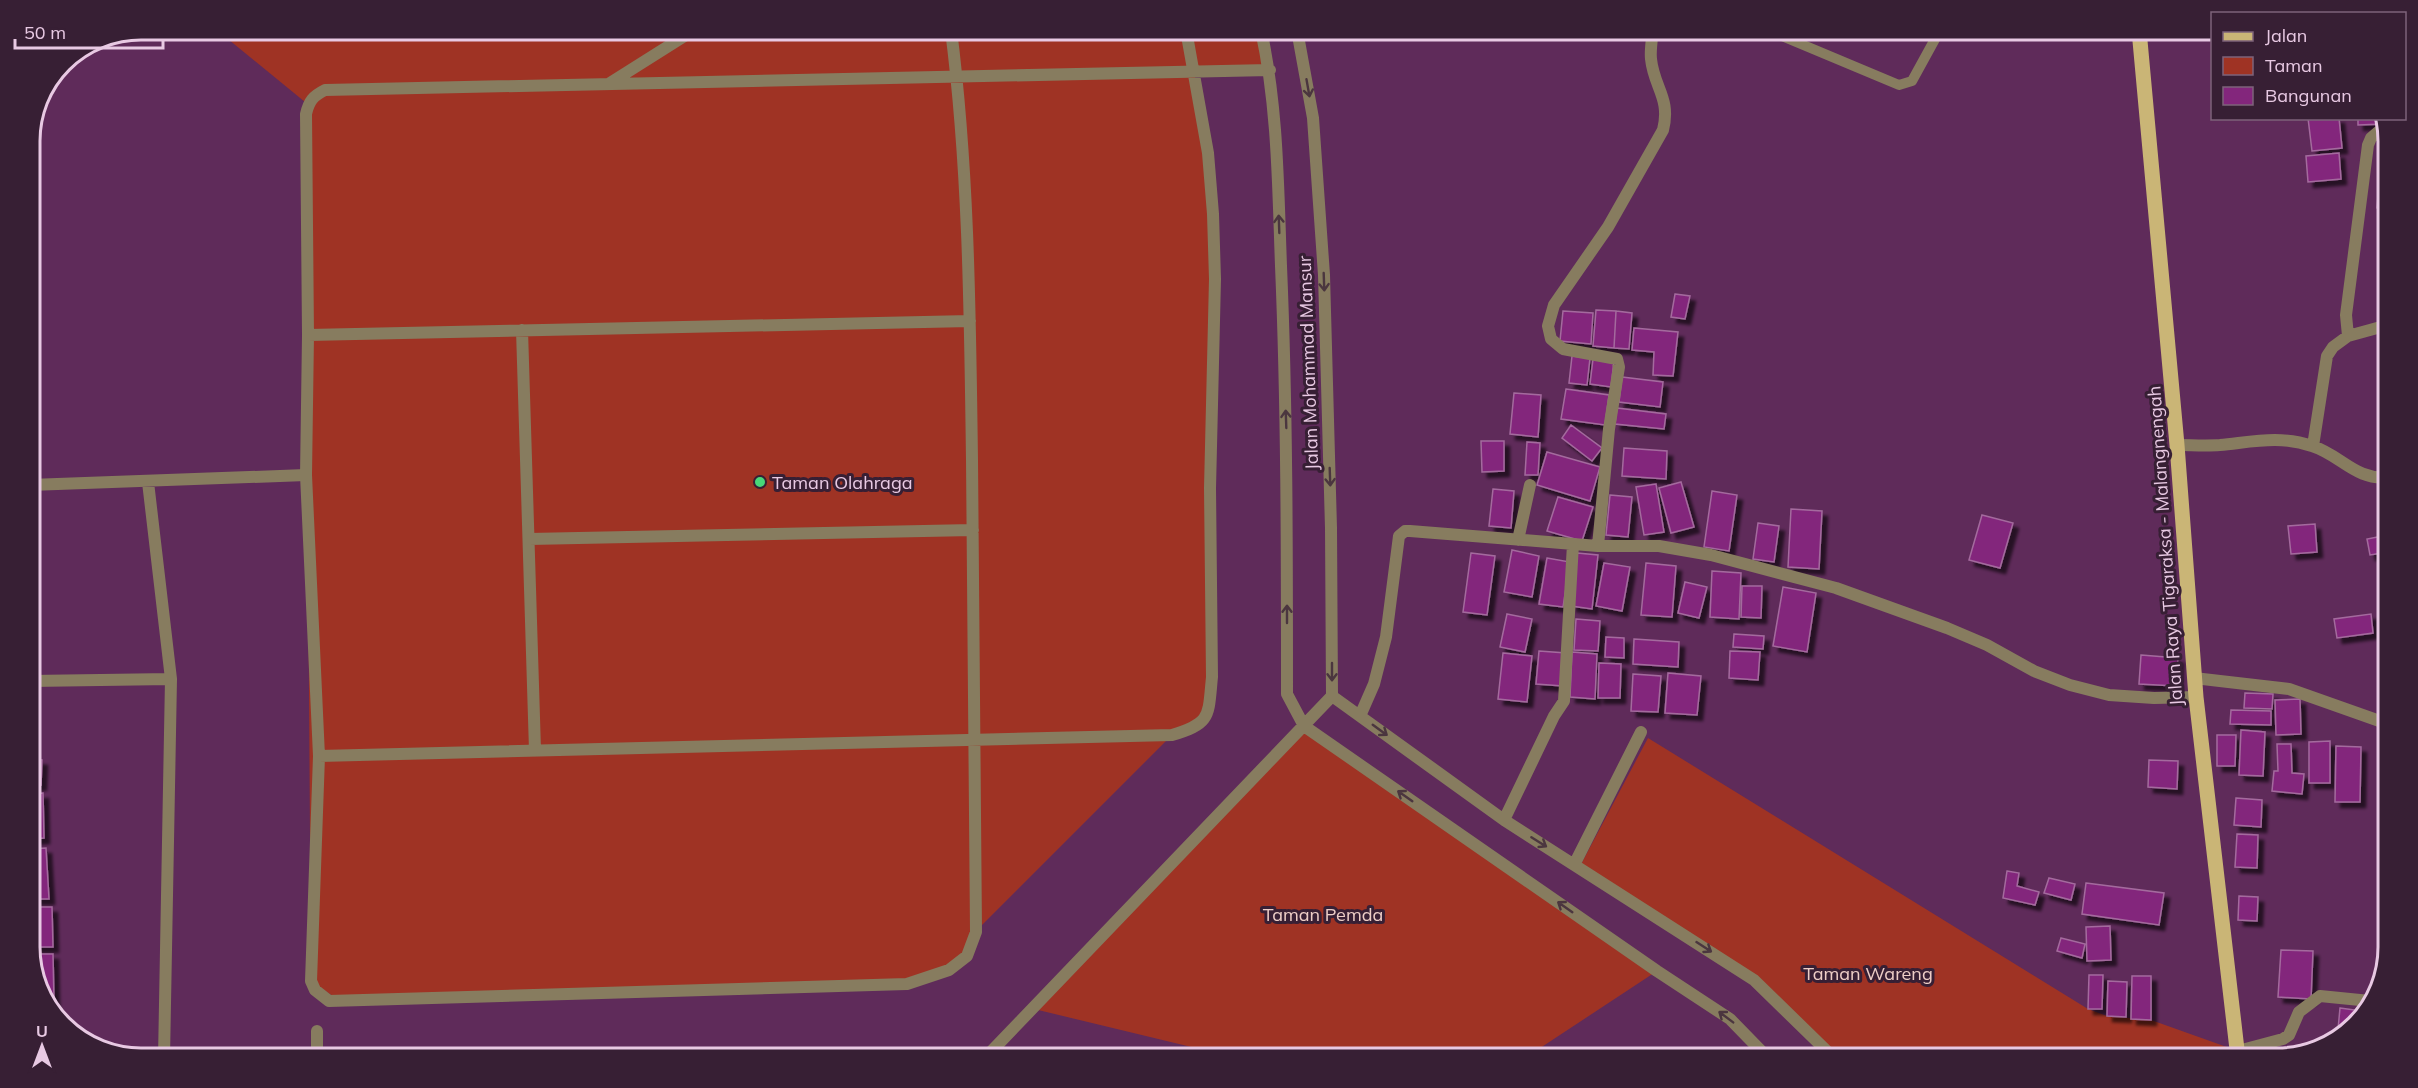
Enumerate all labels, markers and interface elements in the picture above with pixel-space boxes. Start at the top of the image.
scale bar [15,12,164,50]
legend [2211,12,2406,120]
text: 50 m [24,21,66,44]
text: Jalan [2265,24,2307,47]
text: Taman [2265,54,2322,77]
one-way arrow [1303,77,1314,97]
text: Bangunan [2265,84,2352,107]
one-way arrow [1274,215,1285,235]
street label: Jalan Mohammad Mansur [1293,255,1323,471]
one-way arrow [1319,271,1330,291]
street label: Jalan Raya Tigaraksa - Malangnengah [2142,385,2188,707]
one-way arrow [1280,410,1292,430]
one-way arrow [1324,466,1335,486]
place label: Taman Olahraga [772,471,913,494]
marker: Taman Olahraga [753,475,767,489]
one-way arrow [1281,605,1293,625]
one-way arrow [1326,661,1338,681]
one-way arrow [1371,724,1387,736]
one-way arrow [1397,790,1413,802]
one-way arrow [1530,837,1547,849]
one-way arrow [1557,901,1574,913]
park label: Taman Pemda [1263,903,1383,926]
one-way arrow [1695,942,1712,954]
park label: Taman Wareng [1803,962,1933,985]
one-way arrow [1718,1011,1734,1024]
north arrow [12,1016,72,1076]
text: U [36,1021,48,1041]

